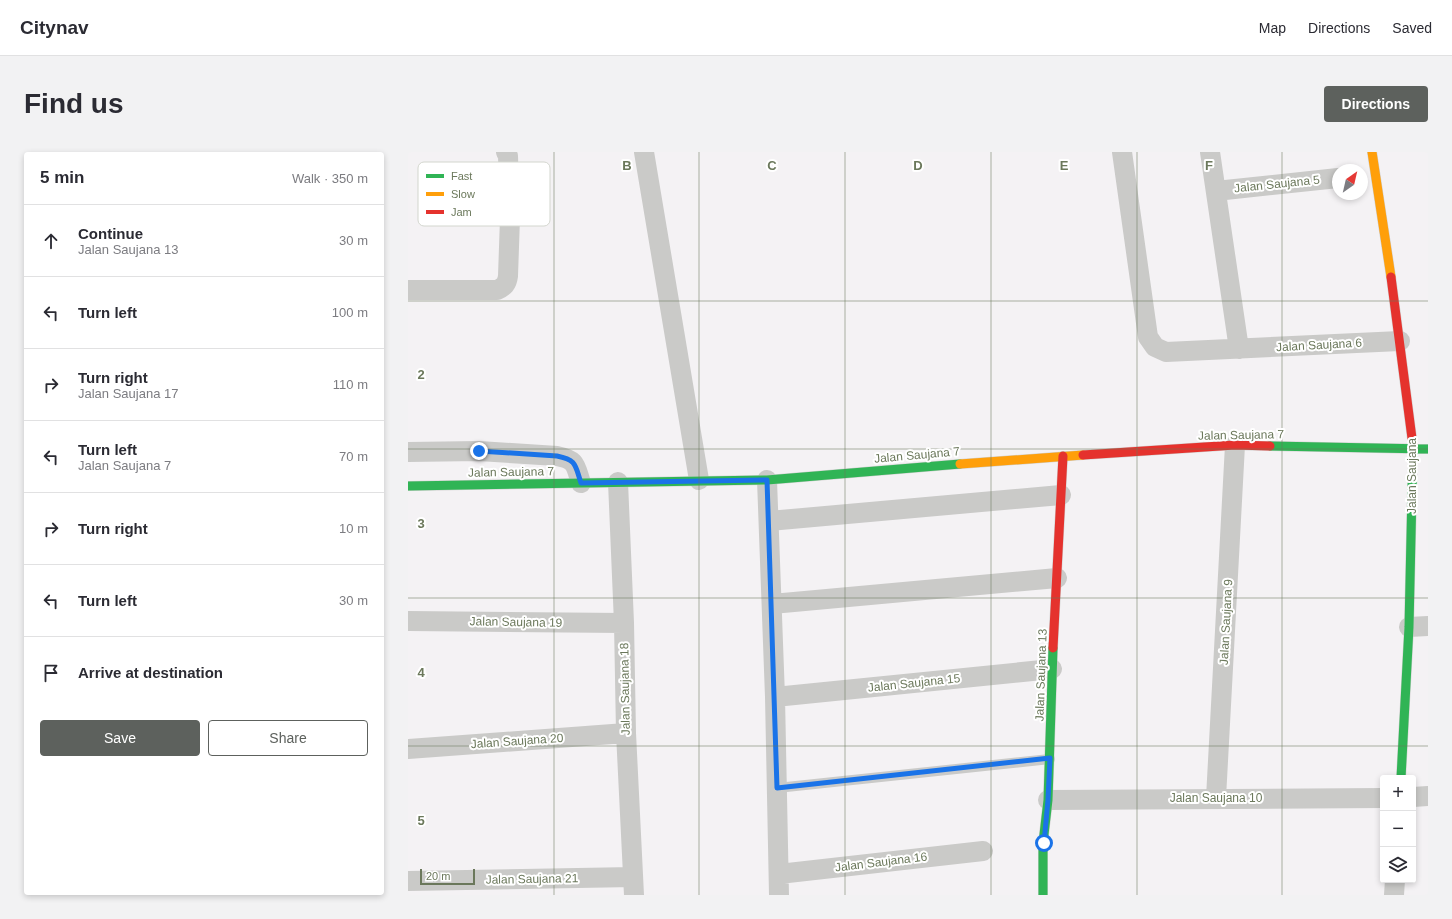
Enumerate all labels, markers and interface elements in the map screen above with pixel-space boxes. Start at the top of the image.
text: Citynav [20,17,89,38]
text: Map [1259,20,1286,36]
text: Directions [1308,20,1370,36]
text: Saved [1392,20,1432,36]
button: Directions [1324,86,1428,122]
text: Find us [24,88,124,119]
text: B [622,158,632,173]
text: C [767,158,777,173]
text: D [913,158,923,173]
text: E [1060,158,1069,173]
text: F [1205,158,1213,173]
legend [418,162,550,226]
north arrow [1332,164,1368,200]
text: 5 min [40,168,84,187]
text: Fast [451,170,472,182]
text: Walk · 350 m [292,171,368,186]
street label: Jalan Saujana 5 [1233,173,1321,195]
text: Slow [451,188,475,200]
text: Jam [451,206,472,218]
text: Continue [78,225,143,242]
icon: ahead [40,230,62,252]
text: 30 m [339,233,368,248]
text: Jalan Saujana 13 [78,242,178,257]
icon: left [40,302,62,324]
text: Turn left [78,304,137,321]
text: 100 m [332,305,368,320]
street label: Jalan Saujana 6 [1276,336,1363,354]
text: 2 [417,367,425,382]
text: Turn right [78,369,148,386]
icon: right [40,374,62,396]
text: 110 m [333,377,368,392]
text: Jalan Saujana 17 [78,386,178,401]
street label: Jalan Saujana 7 [1198,427,1284,443]
street label: Jalan Saujana [1405,438,1419,514]
text: Turn left [78,441,137,458]
route end [470,442,488,460]
street label: Jalan Saujana 7 [874,444,961,466]
icon: left [40,446,62,468]
text: 70 m [339,449,368,464]
text: Jalan Saujana 7 [78,458,171,473]
street label: Jalan Saujana 7 [468,464,554,480]
text: 3 [417,516,425,531]
icon: right [40,518,62,540]
text: Turn right [78,520,148,537]
text: 10 m [339,521,368,536]
street label: Jalan Saujana 9 [1217,578,1235,665]
icon: left [40,590,62,612]
text: Turn left [78,592,137,609]
text: 30 m [339,593,368,608]
street label: Jalan Saujana 19 [470,614,563,630]
street label: Jalan Saujana 13 [1032,628,1050,722]
street label: Jalan Saujana 18 [617,642,633,735]
icon: arrive [40,662,62,684]
text: Arrive at destination [78,664,223,681]
text: 4 [417,665,425,680]
street label: Jalan Saujana 15 [867,671,961,695]
button: Save [40,720,200,756]
button: Share [208,720,368,756]
street label: Jalan Saujana 20 [470,731,564,751]
map controls [1380,775,1416,883]
button: + [1380,775,1416,811]
street label: Jalan Saujana 10 [1170,791,1263,805]
button: − [1380,811,1416,847]
text: 5 [417,813,425,828]
route start [1035,834,1053,852]
button: layers [1380,847,1416,883]
street label: Jalan Saujana 16 [834,849,928,875]
scale bar [420,867,475,886]
text: 20 m [426,870,450,882]
street label: Jalan Saujana 21 [486,871,579,887]

